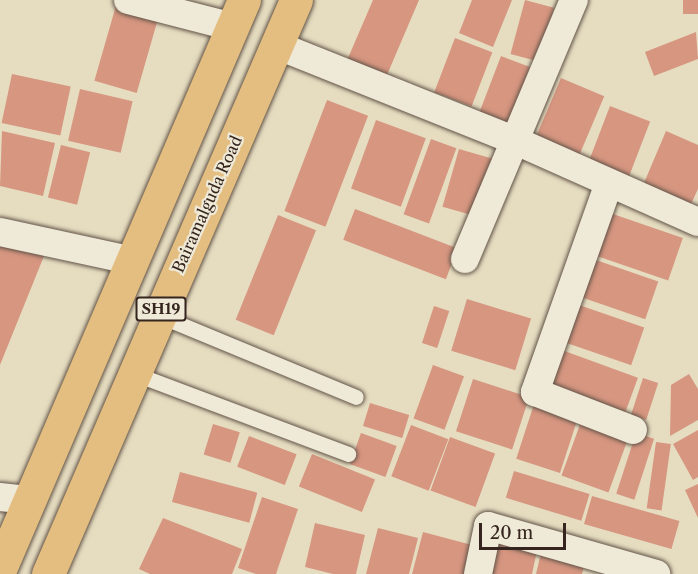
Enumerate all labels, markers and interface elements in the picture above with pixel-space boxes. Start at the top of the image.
street label: Bairamalguda Road [168,132,246,276]
road number: SH19 [136,297,186,321]
scale bar [482,511,569,549]
text: 20 m [490,522,533,544]

